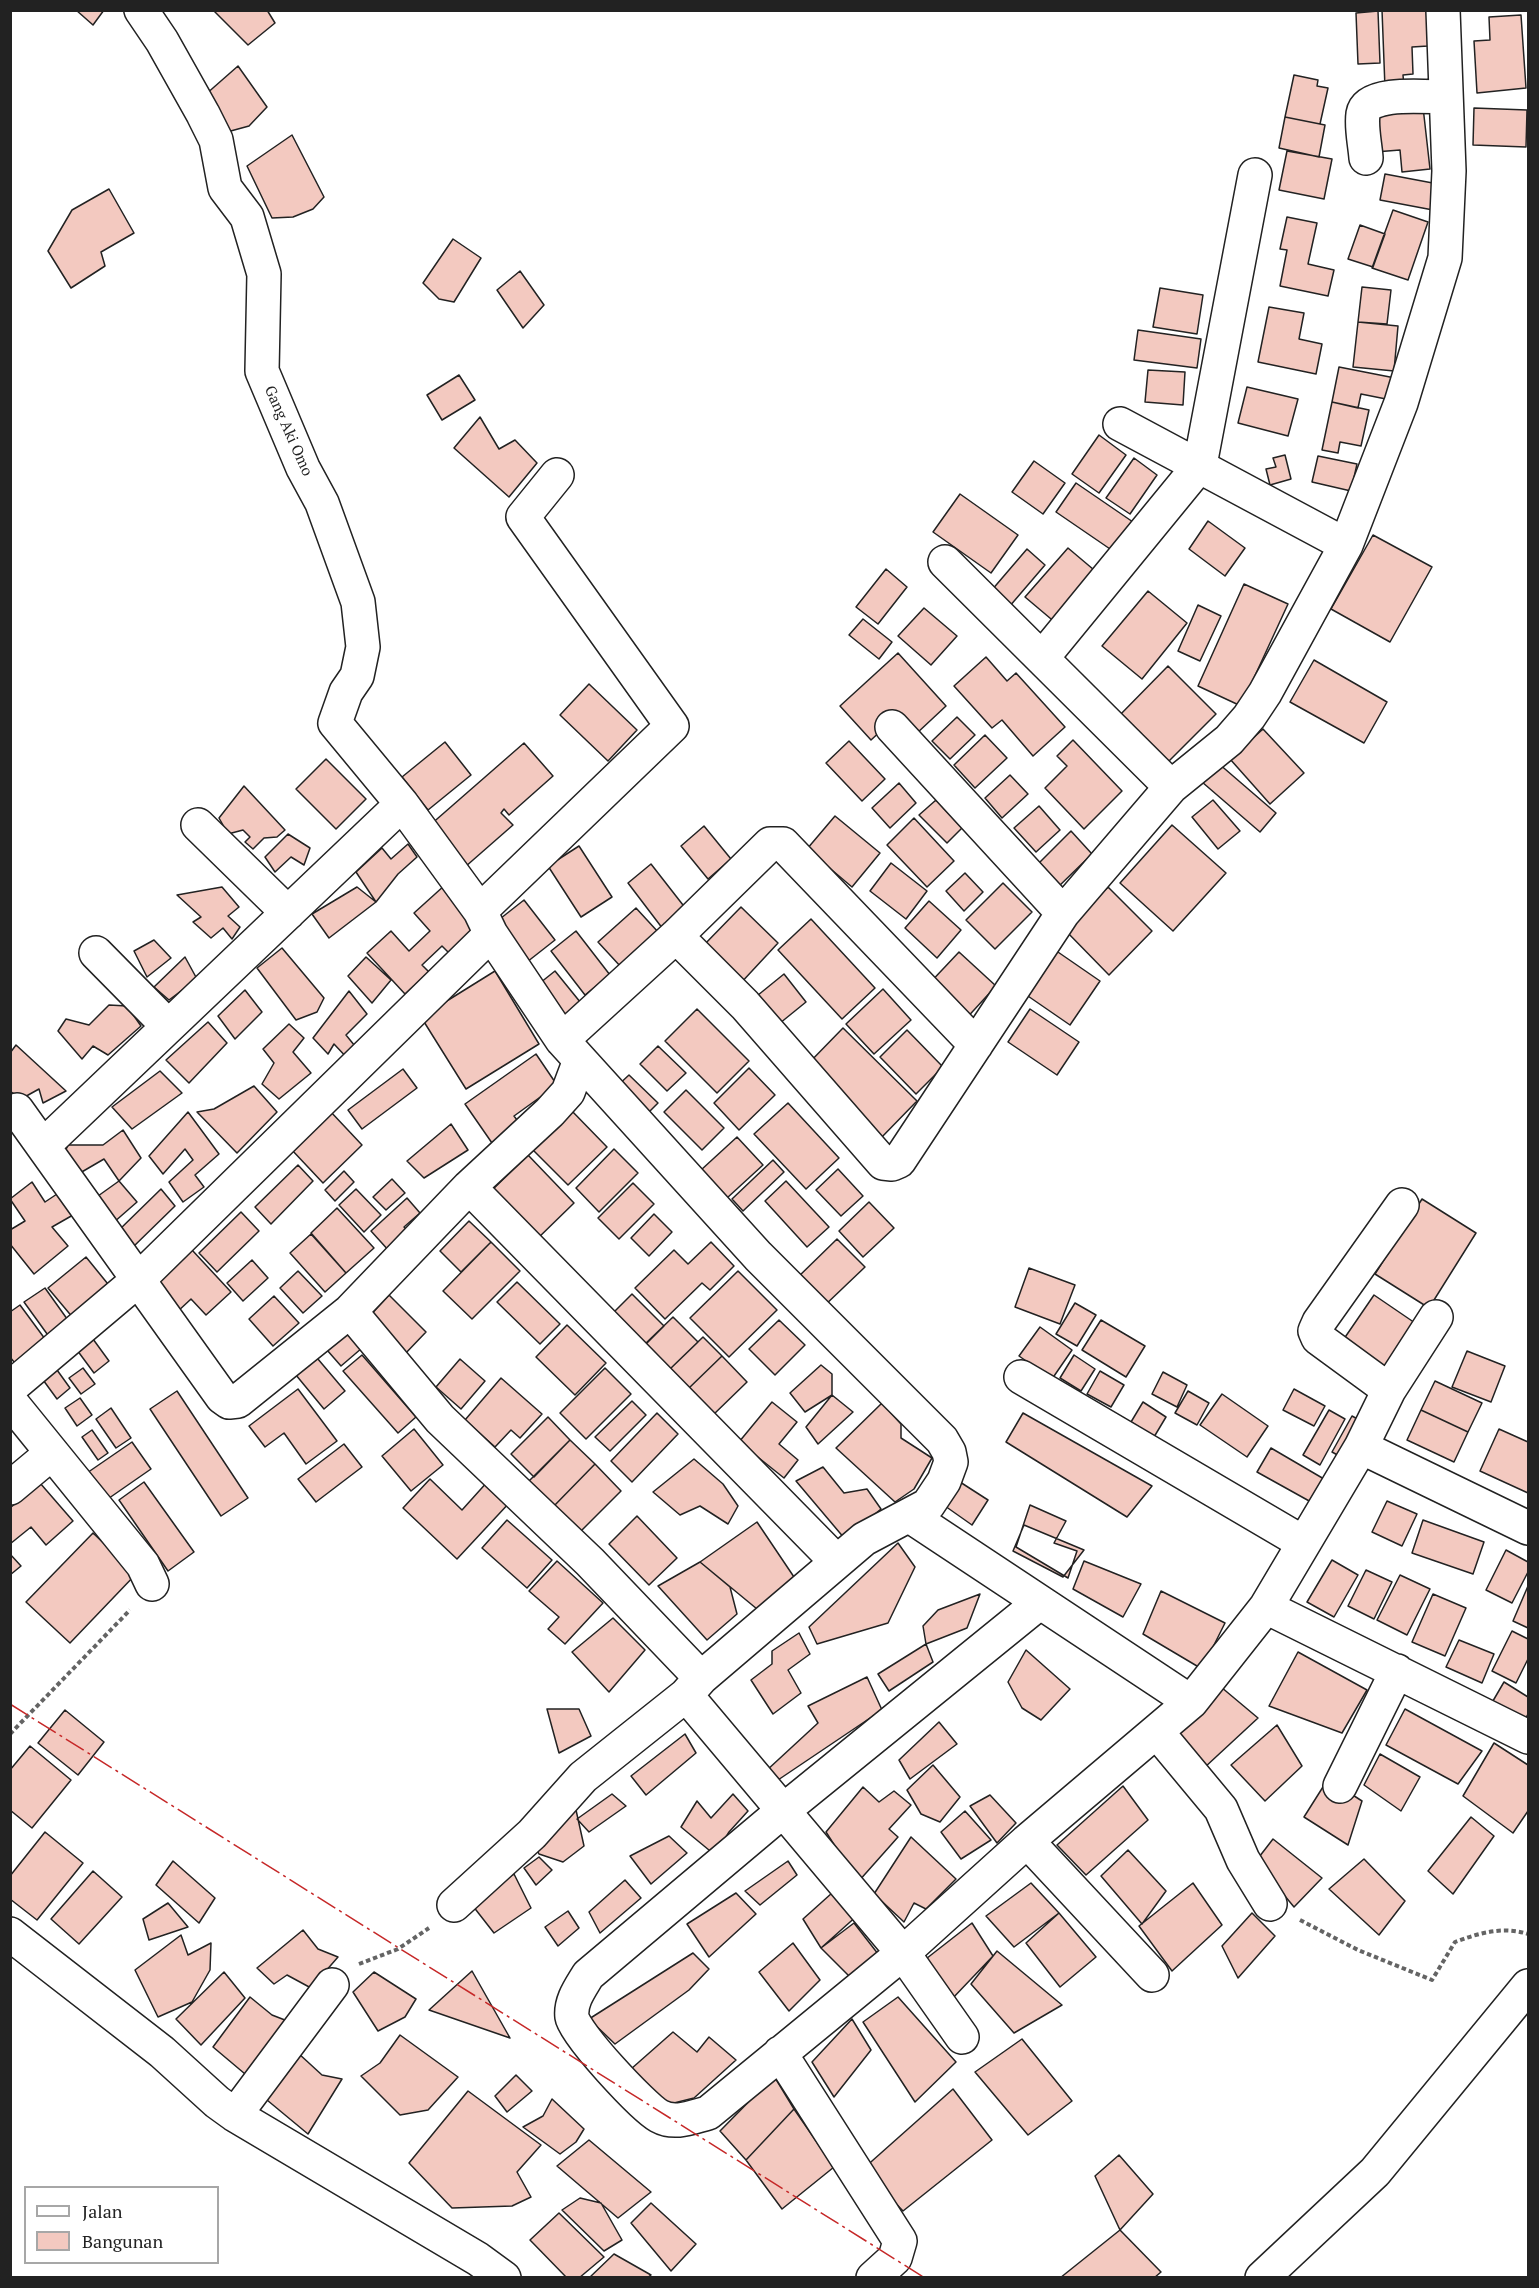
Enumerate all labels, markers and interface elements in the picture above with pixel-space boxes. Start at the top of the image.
street label: Gang Aki Omo [260,383,316,479]
legend [24,2186,219,2264]
text: Jalan [82,2199,122,2223]
text: Bangunan [82,2229,163,2253]

